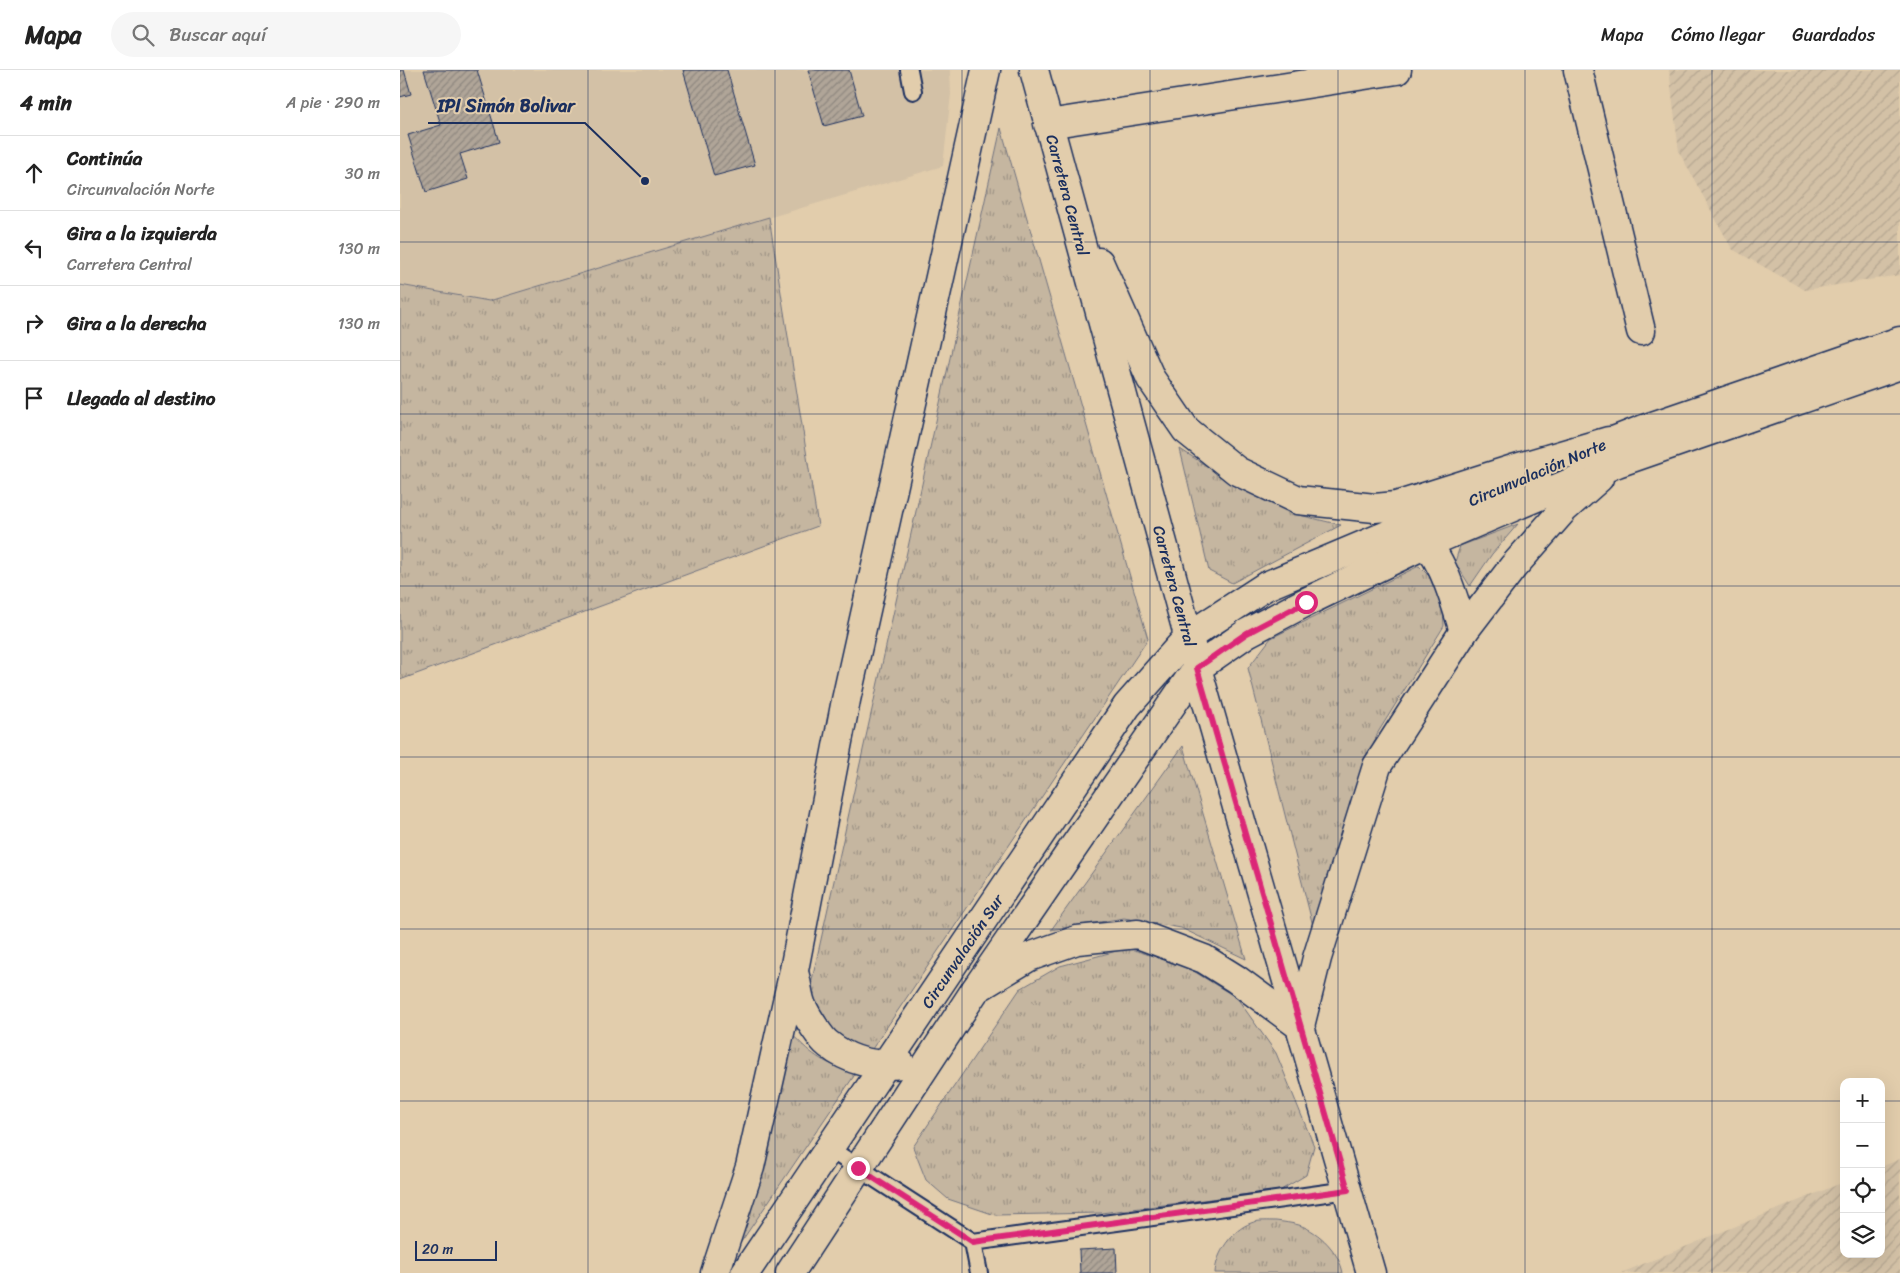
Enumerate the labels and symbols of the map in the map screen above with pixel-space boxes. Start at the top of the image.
callout: IPI Simón Bolivar [428,90,585,123]
text: IPI Simón Bolivar [436,90,576,122]
street label: Carretera Central [1037,131,1098,260]
street label: Circunvalación Norte [1463,430,1611,515]
street label: Carretera Central [1144,522,1205,651]
route start [1295,591,1318,614]
street label: Circunvalación Sur [913,887,1012,1014]
route end [847,1157,870,1180]
scale bar [415,1238,498,1261]

